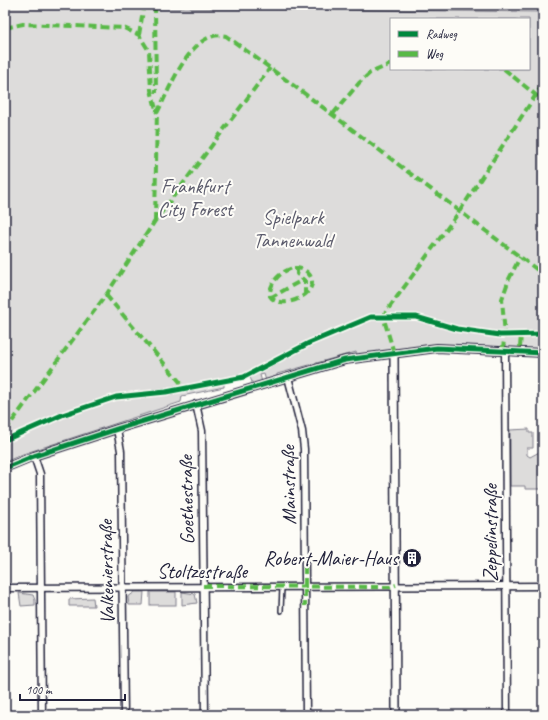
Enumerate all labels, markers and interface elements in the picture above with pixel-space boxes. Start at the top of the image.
legend [390,18,530,70]
text: Radweg [426,26,457,42]
text: Weg [426,46,444,62]
park label: Frankfurt City Forest [158,174,235,222]
park label: Spielpark Tannenwald [253,205,336,253]
street label: Mainstraße [275,444,302,525]
street label: Goethestraße [173,454,200,545]
street label: Zeppelinstraße [478,483,503,582]
street label: Valkenierstraße [93,518,120,624]
place label: Robert-Maier-Haus [264,546,400,571]
building icon: Robert-Maier-Haus [401,547,423,569]
street label: Stoltzestraße [157,559,248,584]
scale bar [20,676,125,702]
text: 100 m [26,682,53,698]

